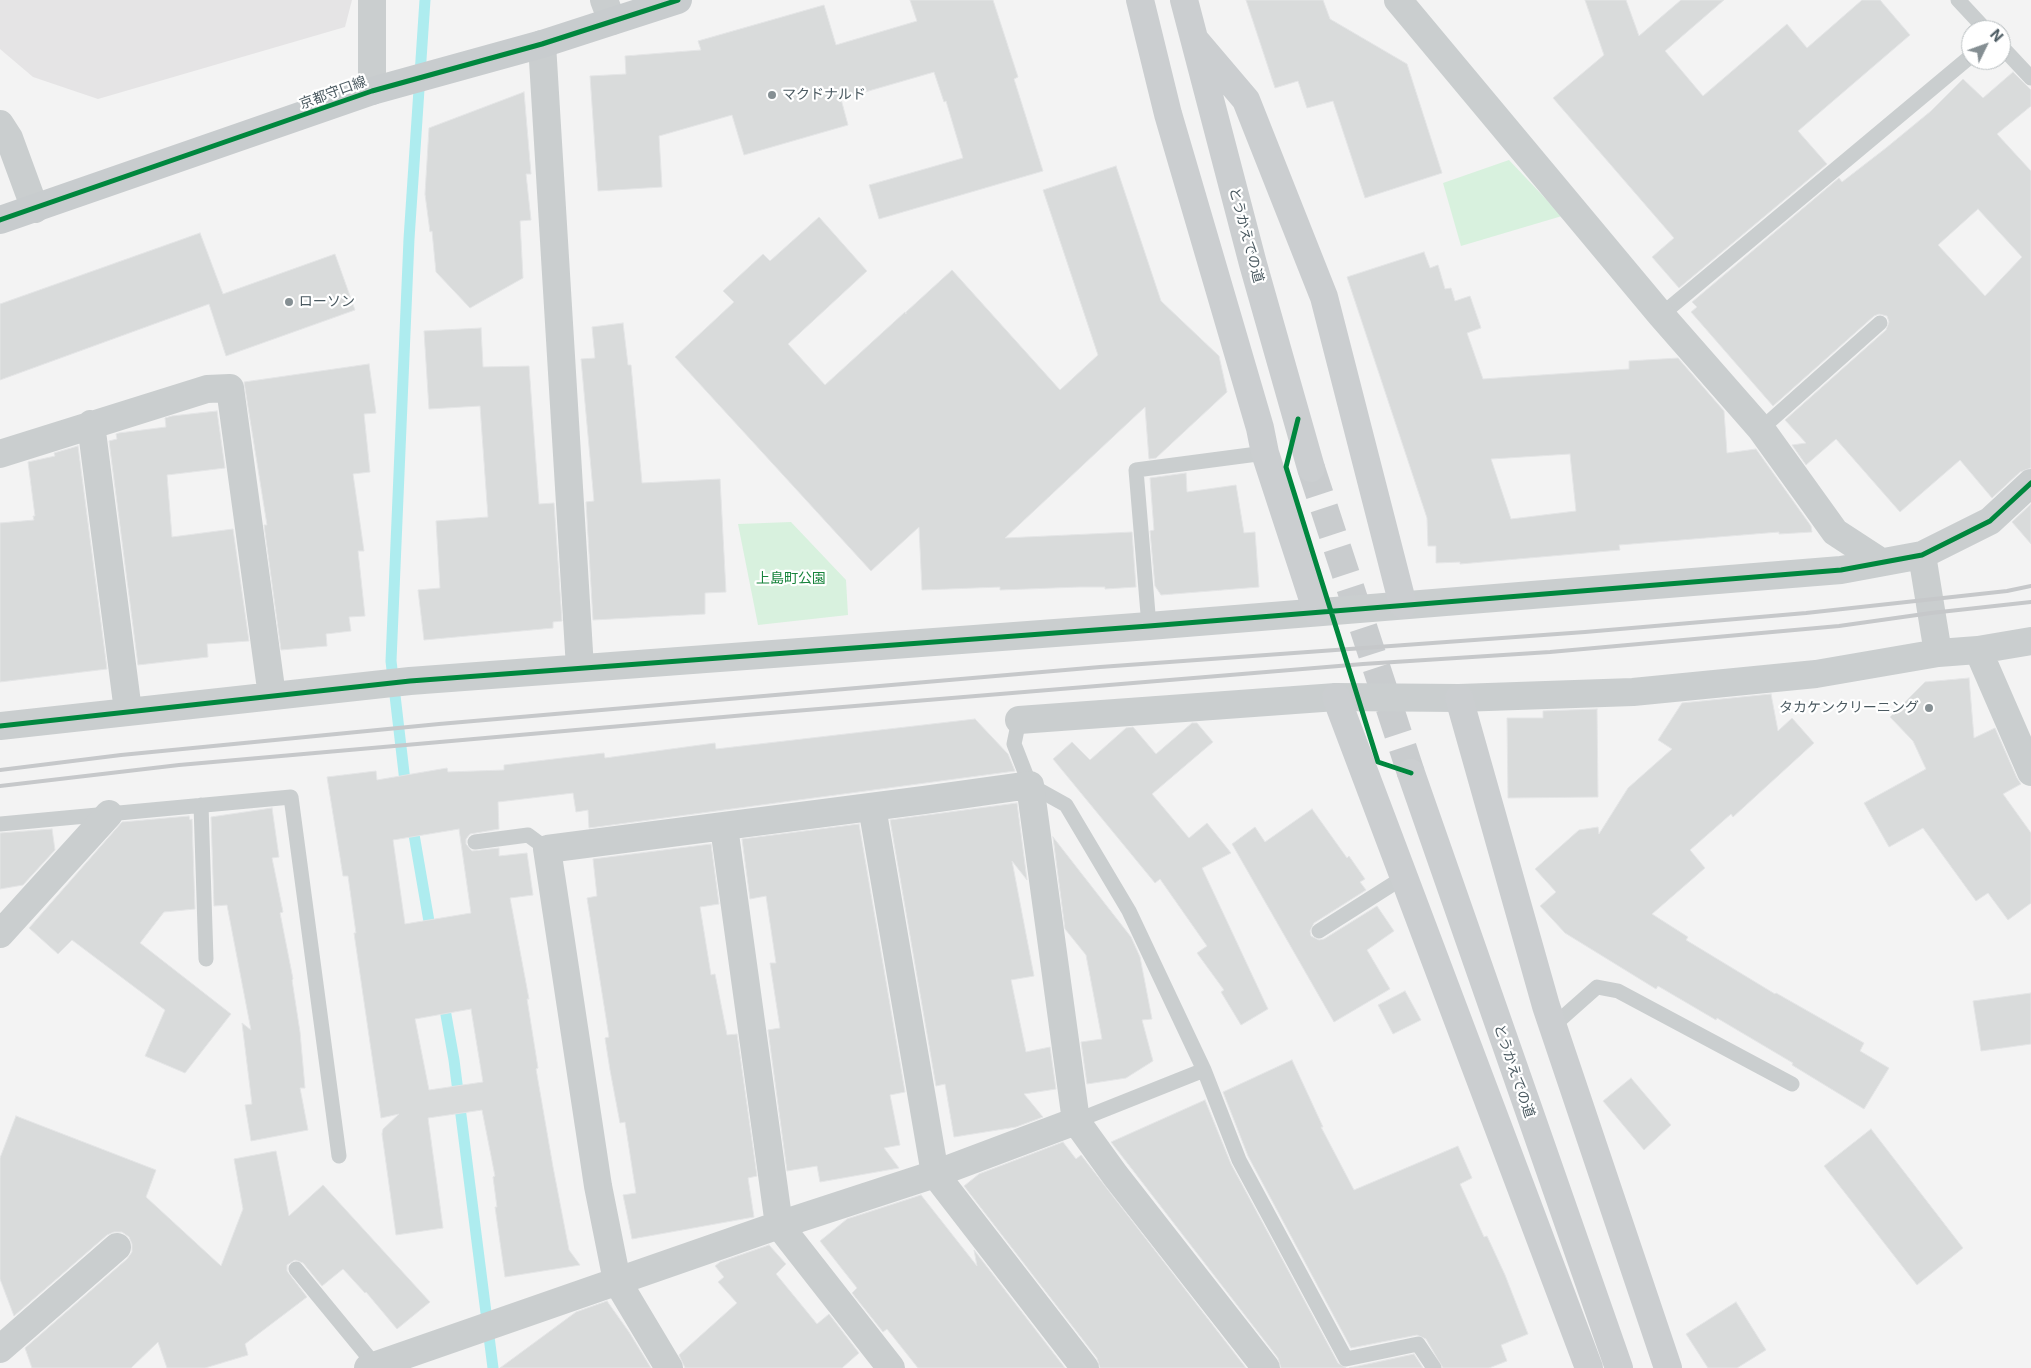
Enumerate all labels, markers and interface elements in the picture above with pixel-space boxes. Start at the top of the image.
north arrow [1961,20,2011,70]
text: N [1987,26,2007,45]
street label: 京都守口線 [297,73,369,113]
place label: マクドナルド [782,87,866,103]
marker: マクドナルド [766,89,778,101]
street label: とうかえでの道 [1225,185,1267,285]
place label: ローソン [299,294,355,310]
marker: ローソン [283,296,295,308]
park label: 上島町公園 [756,571,826,587]
place label: タカケンクリーニング [1779,700,1919,716]
marker: タカケンクリーニング [1923,702,1935,714]
street label: とうかえでの道 [1490,1022,1538,1120]

